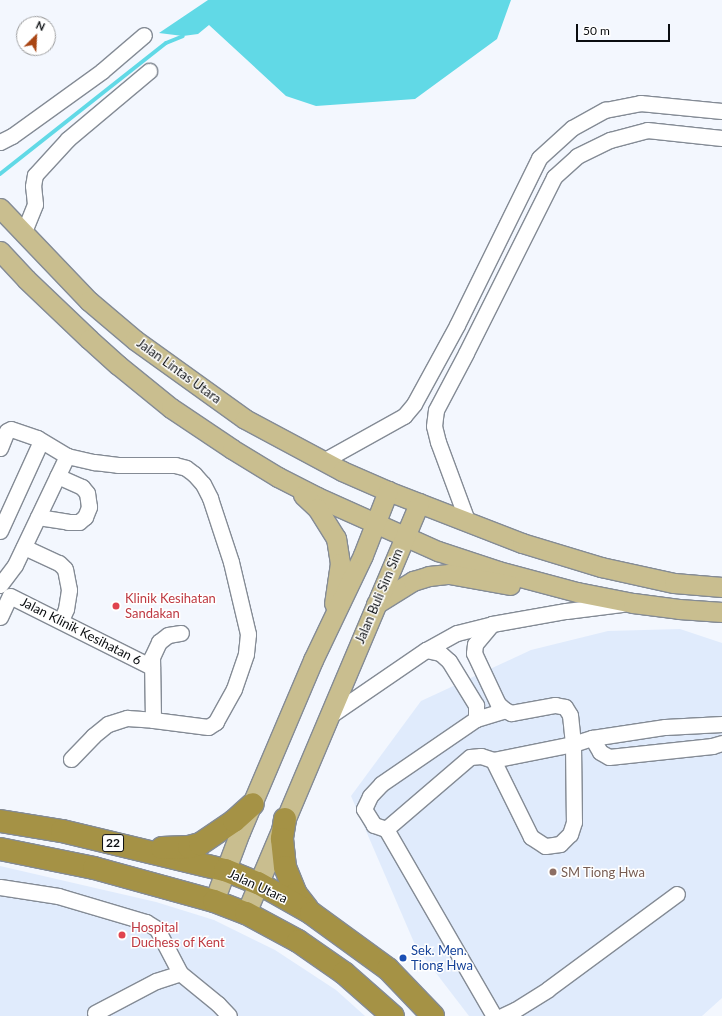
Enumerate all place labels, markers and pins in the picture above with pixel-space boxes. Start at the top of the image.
place label: Klinik Kesihatan Sandakan [125,591,216,622]
marker: Klinik Kesihatan Sandakan [110,600,122,612]
place label: SM Tiong Hwa [561,864,645,880]
marker: SM Tiong Hwa [548,867,558,877]
place label: Hospital Duchess of Kent [131,920,225,951]
marker: Hospital Duchess of Kent [116,929,128,941]
place label: Sek. Men. Tiong Hwa [411,943,473,974]
marker: Sek. Men. Tiong Hwa [398,953,408,963]

